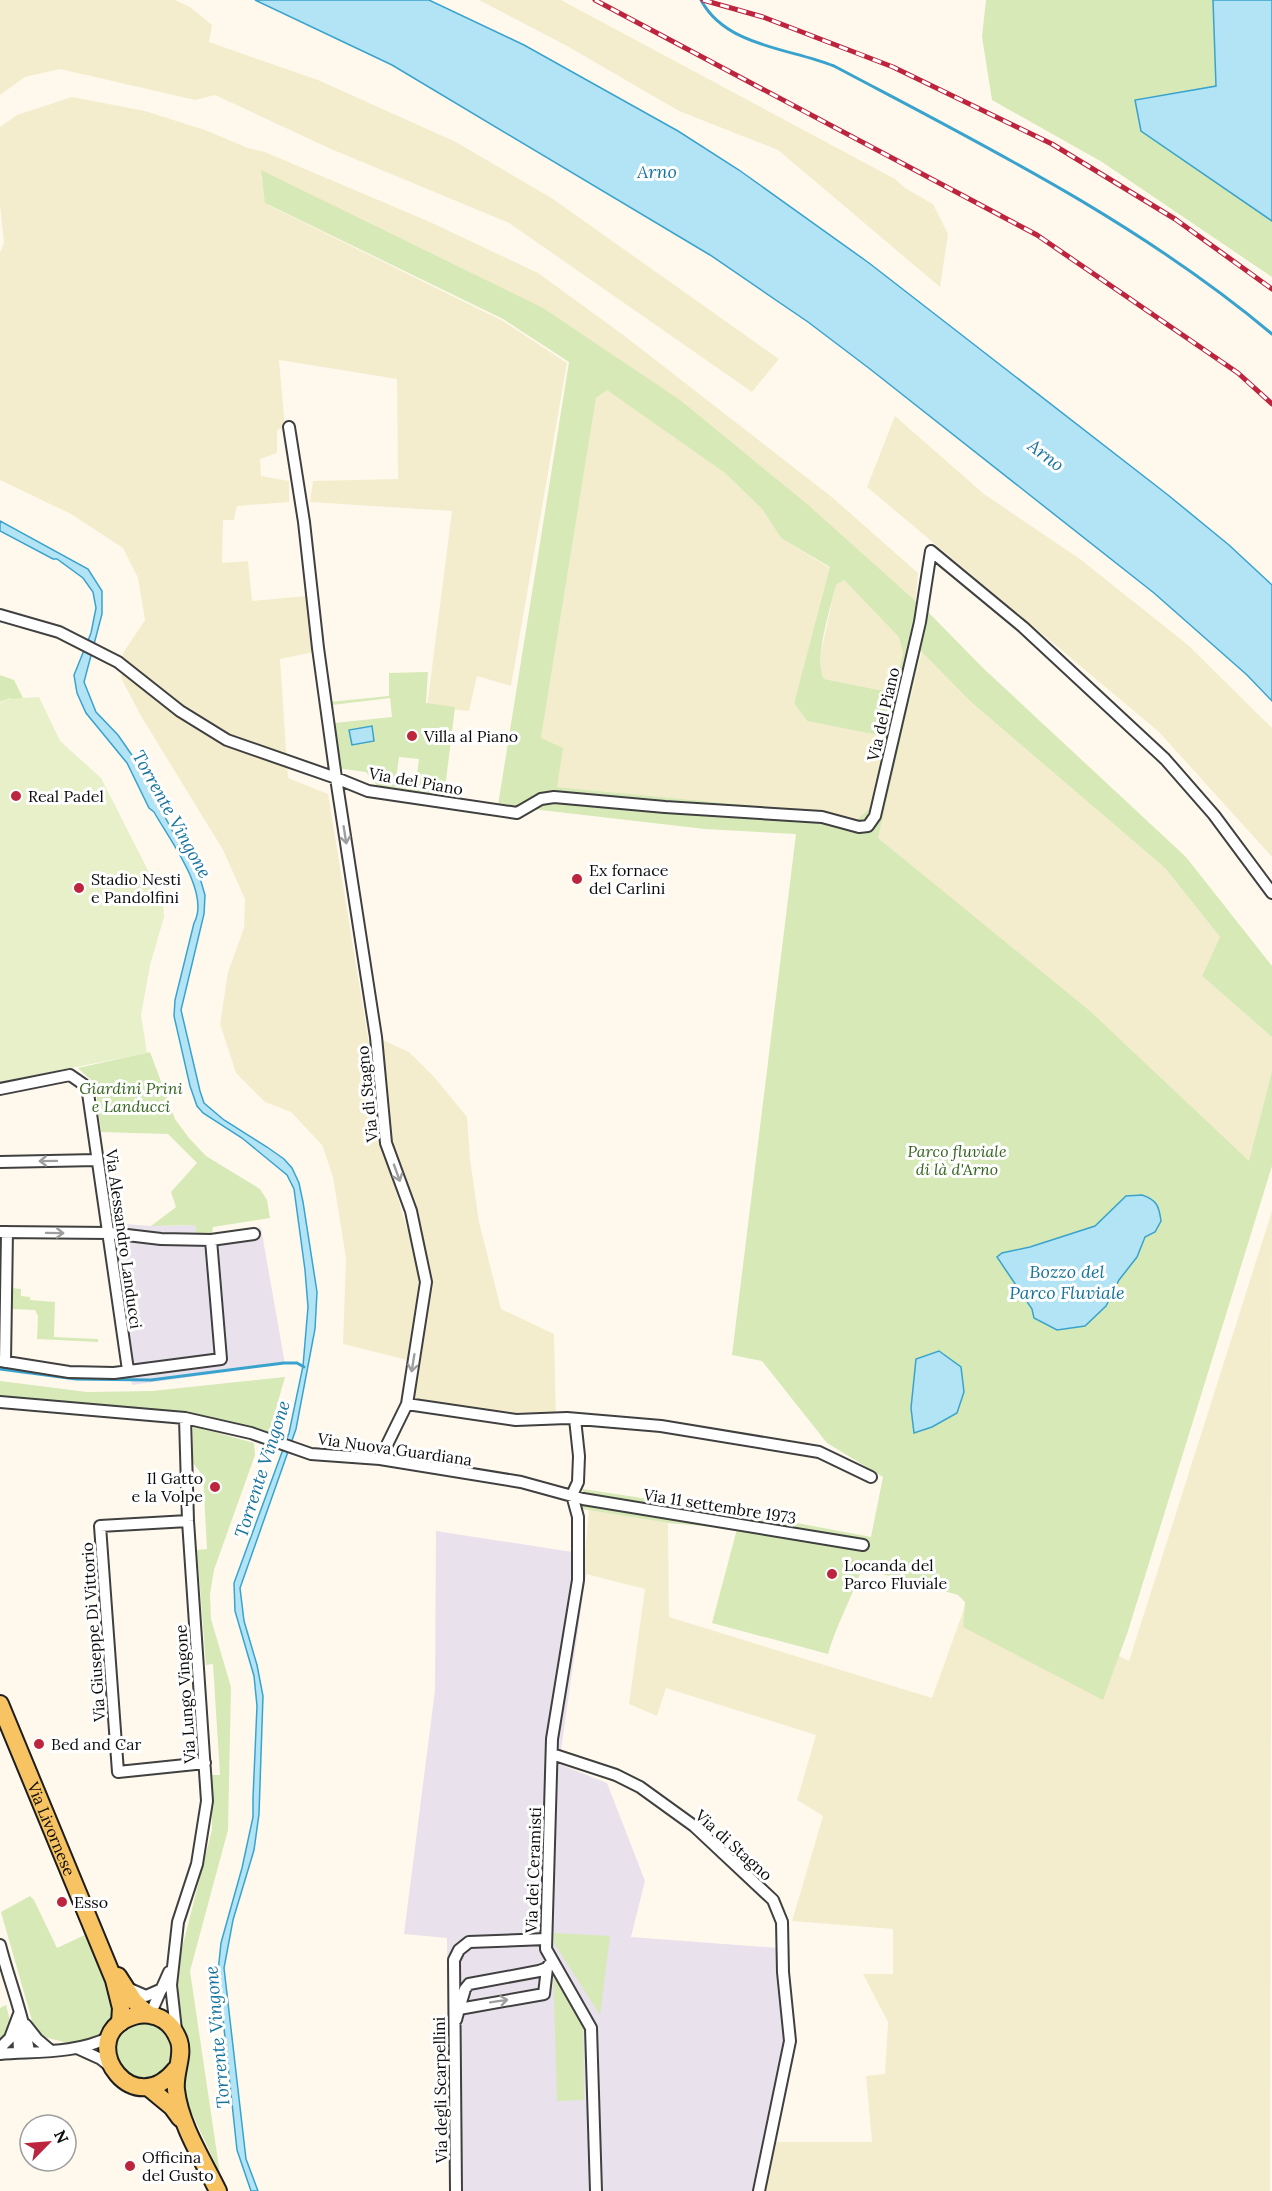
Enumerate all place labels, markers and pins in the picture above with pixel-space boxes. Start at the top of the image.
place label: Villa al Piano [423,726,518,746]
marker: Villa al Piano [405,729,419,743]
place label: Real Padel [28,786,104,806]
marker: Real Padel [9,789,23,803]
place label: Ex fornace del Carlini [589,860,669,898]
place label: Stadio Nesti e Pandolfini [91,869,181,907]
marker: Ex fornace del Carlini [570,872,584,886]
marker: Stadio Nesti e Pandolfini [72,881,86,895]
place label: Il Gatto e la Volpe [132,1468,203,1506]
marker: Il Gatto e la Volpe [208,1480,222,1494]
place label: Locanda del Parco Fluviale [844,1555,947,1593]
marker: Locanda del Parco Fluviale [825,1567,839,1581]
place label: Bed and Car [51,1734,142,1754]
marker: Bed and Car [32,1737,46,1751]
place label: Esso [74,1892,108,1912]
marker: Esso [55,1895,69,1909]
place label: Officina del Gusto [142,2147,214,2185]
marker: Officina del Gusto [123,2159,137,2173]

